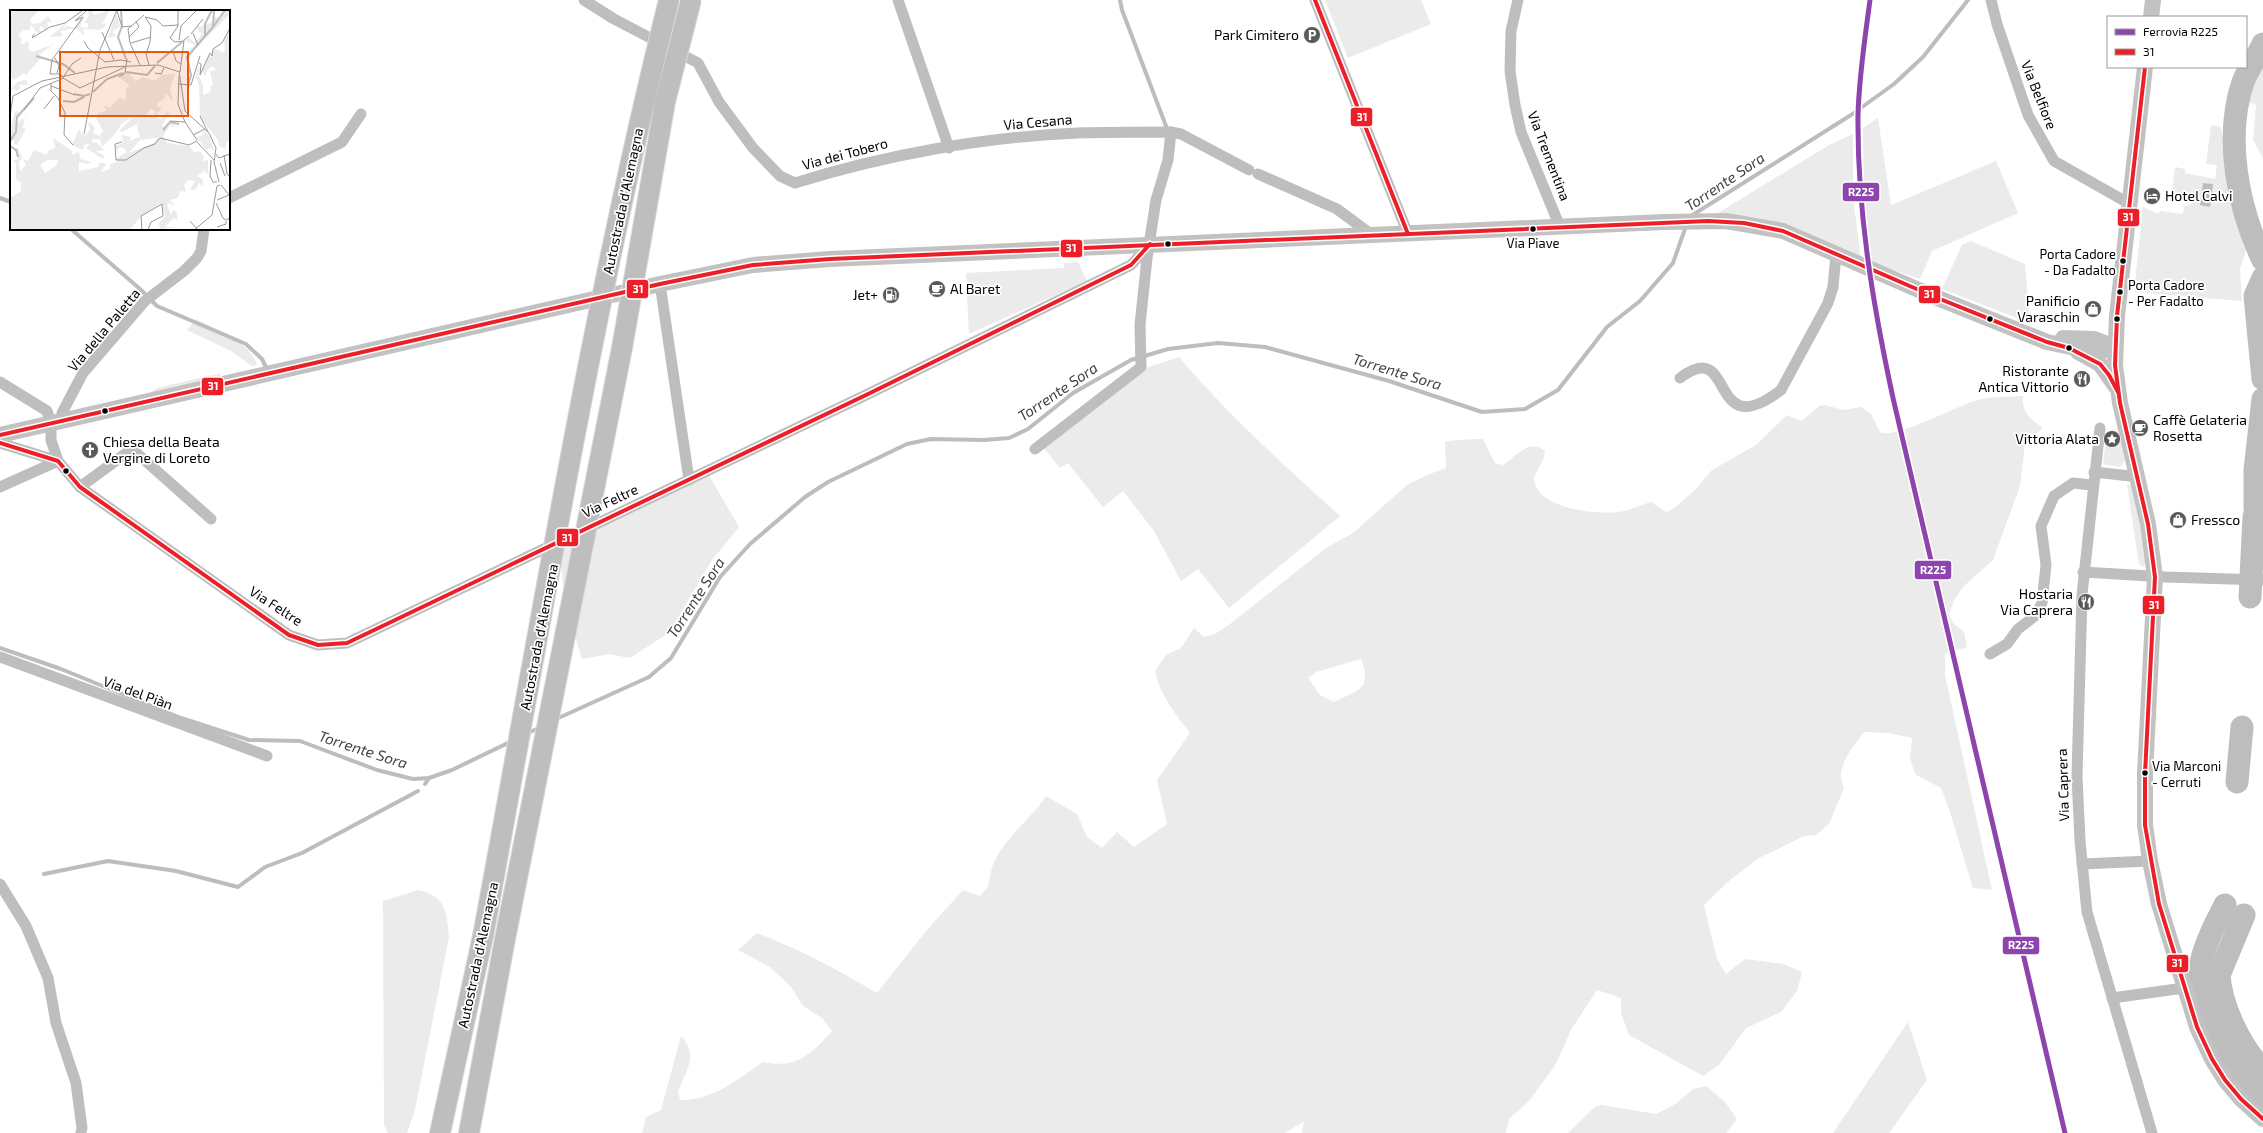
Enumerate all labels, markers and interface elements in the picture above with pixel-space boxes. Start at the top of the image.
inset map [10,10,230,230]
legend [2107,16,2247,68]
text: Ferrovia R225 [2143,24,2218,38]
parking icon: Park Cimitero [1302,25,1322,45]
place label: Park Cimitero [1214,26,1299,43]
text: 31 [2143,44,2154,58]
street label: Via Belfiore [2018,58,2061,132]
line badge: 31 [1350,107,1373,127]
street label: Via Trementina [1525,109,1574,203]
street label: Via Cesana [1003,110,1073,133]
text: 31 [1357,110,1368,123]
street label: Autostrada d'Alemagna [599,126,646,276]
street label: Via dei Tobero [800,134,890,173]
water label: Torrente Sora [1681,148,1768,214]
line badge: R225 [1842,182,1880,202]
text: R225 [1848,185,1874,198]
hotel icon: Hotel Calvi [2142,186,2162,206]
place label: Hotel Calvi [2165,187,2232,204]
line badge: 31 [2117,208,2140,227]
text: 31 [2123,210,2134,223]
marker: Via Piave [1528,224,1538,234]
place label: Via Piave [1506,235,1560,251]
line badge: 31 [1060,239,1083,258]
unlabelled marker [1163,239,1173,249]
text: 31 [1066,241,1077,254]
place label: Porta Cadore - Da Fadalto [2039,246,2116,278]
marker: Porta Cadore - Da Fadalto [2118,256,2128,266]
place label: Porta Cadore - Per Fadalto [2128,277,2205,309]
line badge: 31 [626,279,649,299]
cafe icon: Al Baret [927,279,947,299]
place label: Al Baret [950,280,1000,297]
text: 31 [633,282,644,295]
street label: Via della Paletta [64,285,143,375]
fuel station icon: Jet+ [881,285,901,305]
line badge: 31 [1918,285,1941,304]
place label: Jet+ [853,286,878,303]
text: 31 [1924,287,1935,300]
marker: Porta Cadore - Per Fadalto [2115,287,2125,297]
place label: Panificio Varaschin [2017,292,2080,325]
shop icon: Panificio Varaschin [2083,299,2103,319]
unlabelled marker [1985,314,1995,324]
unlabelled marker [2112,314,2122,324]
unlabelled marker [2064,343,2074,353]
water label: Torrente Sora [1351,349,1444,393]
water label: Torrente Sora [1014,358,1101,424]
place label: Ristorante Antica Vittorio [1978,362,2069,395]
restaurant icon: Ristorante Antica Vittorio [2072,369,2092,389]
line badge: 31 [201,377,224,396]
text: 31 [208,379,219,392]
unlabelled marker [100,406,110,416]
place label: Caffè Gelateria Rosetta [2153,411,2247,444]
cafe icon: Caffè Gelateria Rosetta [2130,418,2150,438]
place icon: Vittoria Alata [2102,429,2122,449]
place label: Vittoria Alata [2015,430,2099,447]
place label: Chiesa della Beata Vergine di Loreto [103,433,220,466]
church icon: Chiesa della Beata Vergine di Loreto [80,440,100,460]
unlabelled marker [61,466,71,476]
street label: Via Feltre [579,480,641,521]
shop icon: Fressco [2168,510,2188,530]
place label: Fressco [2191,511,2240,528]
line badge: 31 [556,528,579,547]
text: 31 [562,531,573,544]
water label: Torrente Sora [662,554,728,641]
line badge: R225 [1914,560,1952,580]
street label: Autostrada d'Alemagna [516,562,561,712]
text: R225 [1920,563,1946,576]
street label: Via Feltre [246,582,306,629]
place label: Hostaria Via Caprera [2000,585,2073,618]
restaurant icon: Hostaria Via Caprera [2076,592,2096,612]
line badge: 31 [2142,595,2165,615]
text: 31 [2149,598,2160,611]
street label: Via del Piàn [101,672,175,713]
water label: Torrente Sora [317,726,410,772]
street label: Via Caprera [2053,748,2072,822]
place label: Via Marconi - Cerruti [2152,758,2221,790]
marker: Via Marconi - Cerruti [2140,768,2150,778]
street label: Autostrada d'Alemagna [454,880,501,1030]
line badge: R225 [2002,936,2040,955]
text: R225 [2008,938,2034,951]
line badge: 31 [2166,954,2189,973]
text: 31 [2172,956,2183,969]

